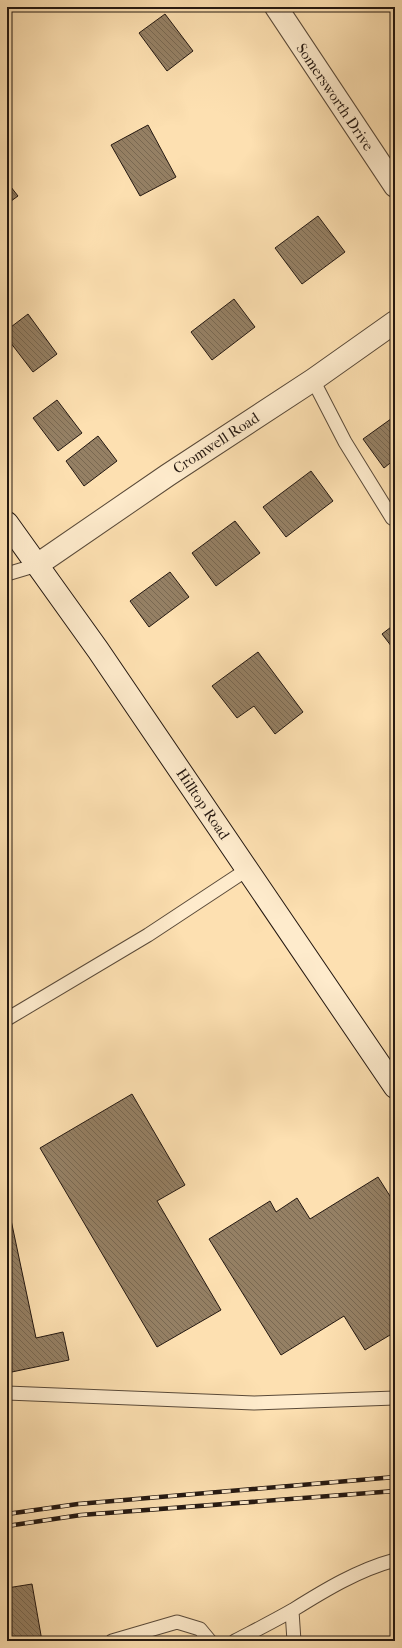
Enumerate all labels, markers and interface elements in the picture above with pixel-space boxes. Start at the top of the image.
street label: Somersworth Drive [292,40,378,155]
street label: Cromwell Road [170,408,263,478]
street label: Hilltop Road [173,765,234,844]

